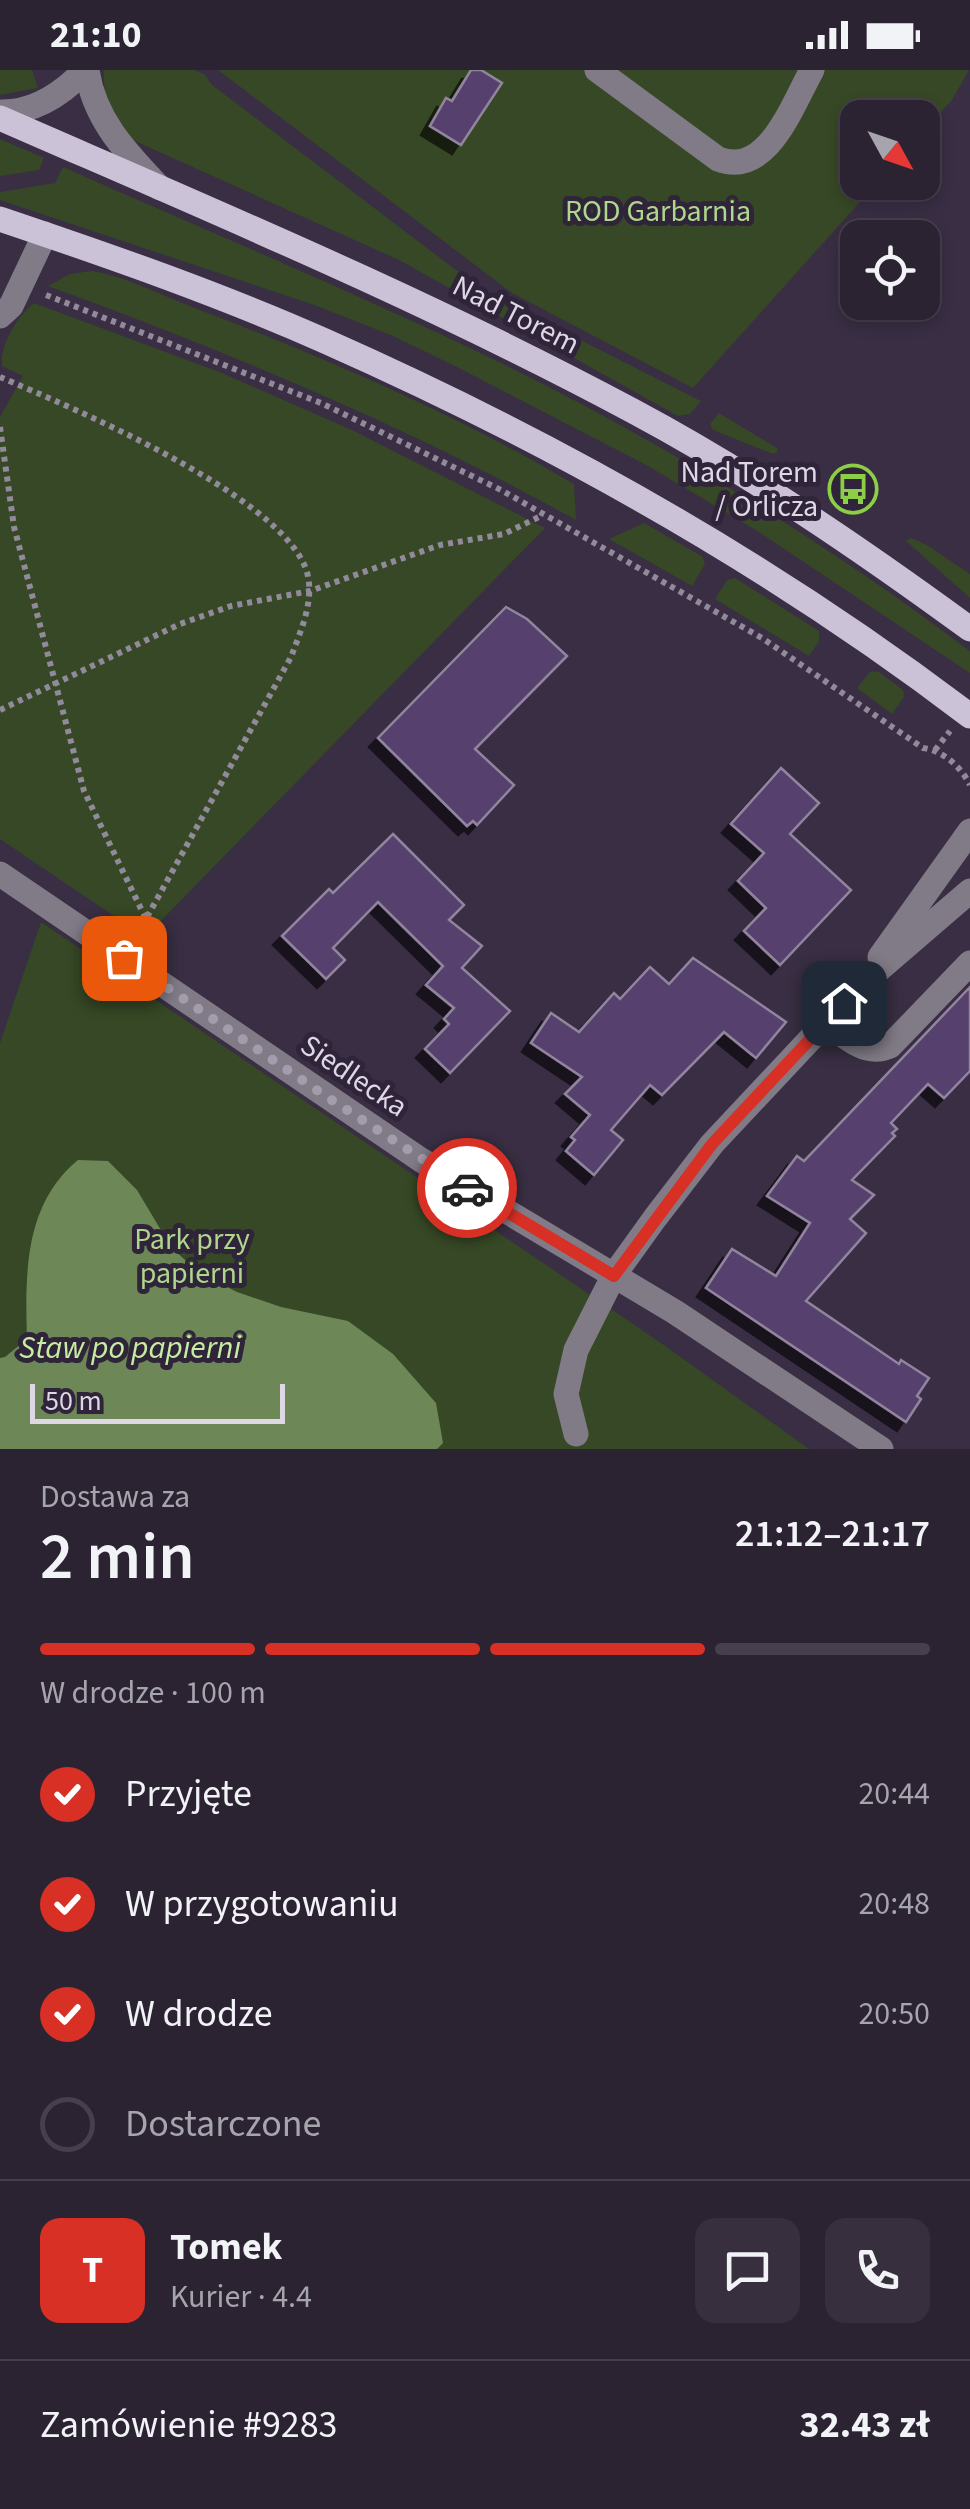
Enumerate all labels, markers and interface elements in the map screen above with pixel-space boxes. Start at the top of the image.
text: 21:10 [50,8,142,62]
north arrow [840,100,940,200]
map controls [840,100,940,320]
park label: ROD Garbarnia [565,190,751,233]
button: locate [840,220,940,320]
street label: Nad Torem [445,265,587,365]
place label: Nad Torem / Orlicza [681,451,818,528]
bus stop icon: Nad Torem / Orlicza [827,463,879,515]
pin [82,916,167,1001]
icon: bag [97,931,152,986]
pin [802,961,887,1046]
icon: home [817,976,872,1031]
street label: Siedlecka [292,1024,416,1128]
courier [417,1138,517,1238]
icon: car [440,1161,495,1216]
park label: Park przy papierni [134,1218,250,1295]
water label: Staw po papierni [19,1325,241,1371]
scale bar [30,1379,285,1424]
text: 50 m [45,1381,102,1421]
text: Dostawa za [40,1474,190,1520]
text: 21:12–21:17 [735,1507,930,1561]
text: 2 min [40,1511,195,1604]
text: W drodze · 100 m [40,1670,266,1716]
icon: check [40,1767,95,1822]
text: Przyjęte [125,1767,252,1821]
text: 20:44 [858,1771,930,1817]
icon: check [40,1877,95,1932]
text: W przygotowaniu [125,1877,399,1931]
text: 20:48 [858,1881,930,1927]
icon: check [40,1987,95,2042]
text: W drodze [125,1987,273,2041]
text: 20:50 [858,1991,930,2037]
text: Dostarczone [125,2097,321,2151]
button: chat [695,2218,800,2323]
button: phone [825,2218,930,2323]
text: Tomek [170,2220,282,2274]
text: T [82,2243,103,2297]
text: Kurier · 4.4 [170,2274,312,2320]
text: Zamówienie #9283 [40,2398,338,2452]
text: 32.43 zł [800,2398,930,2452]

